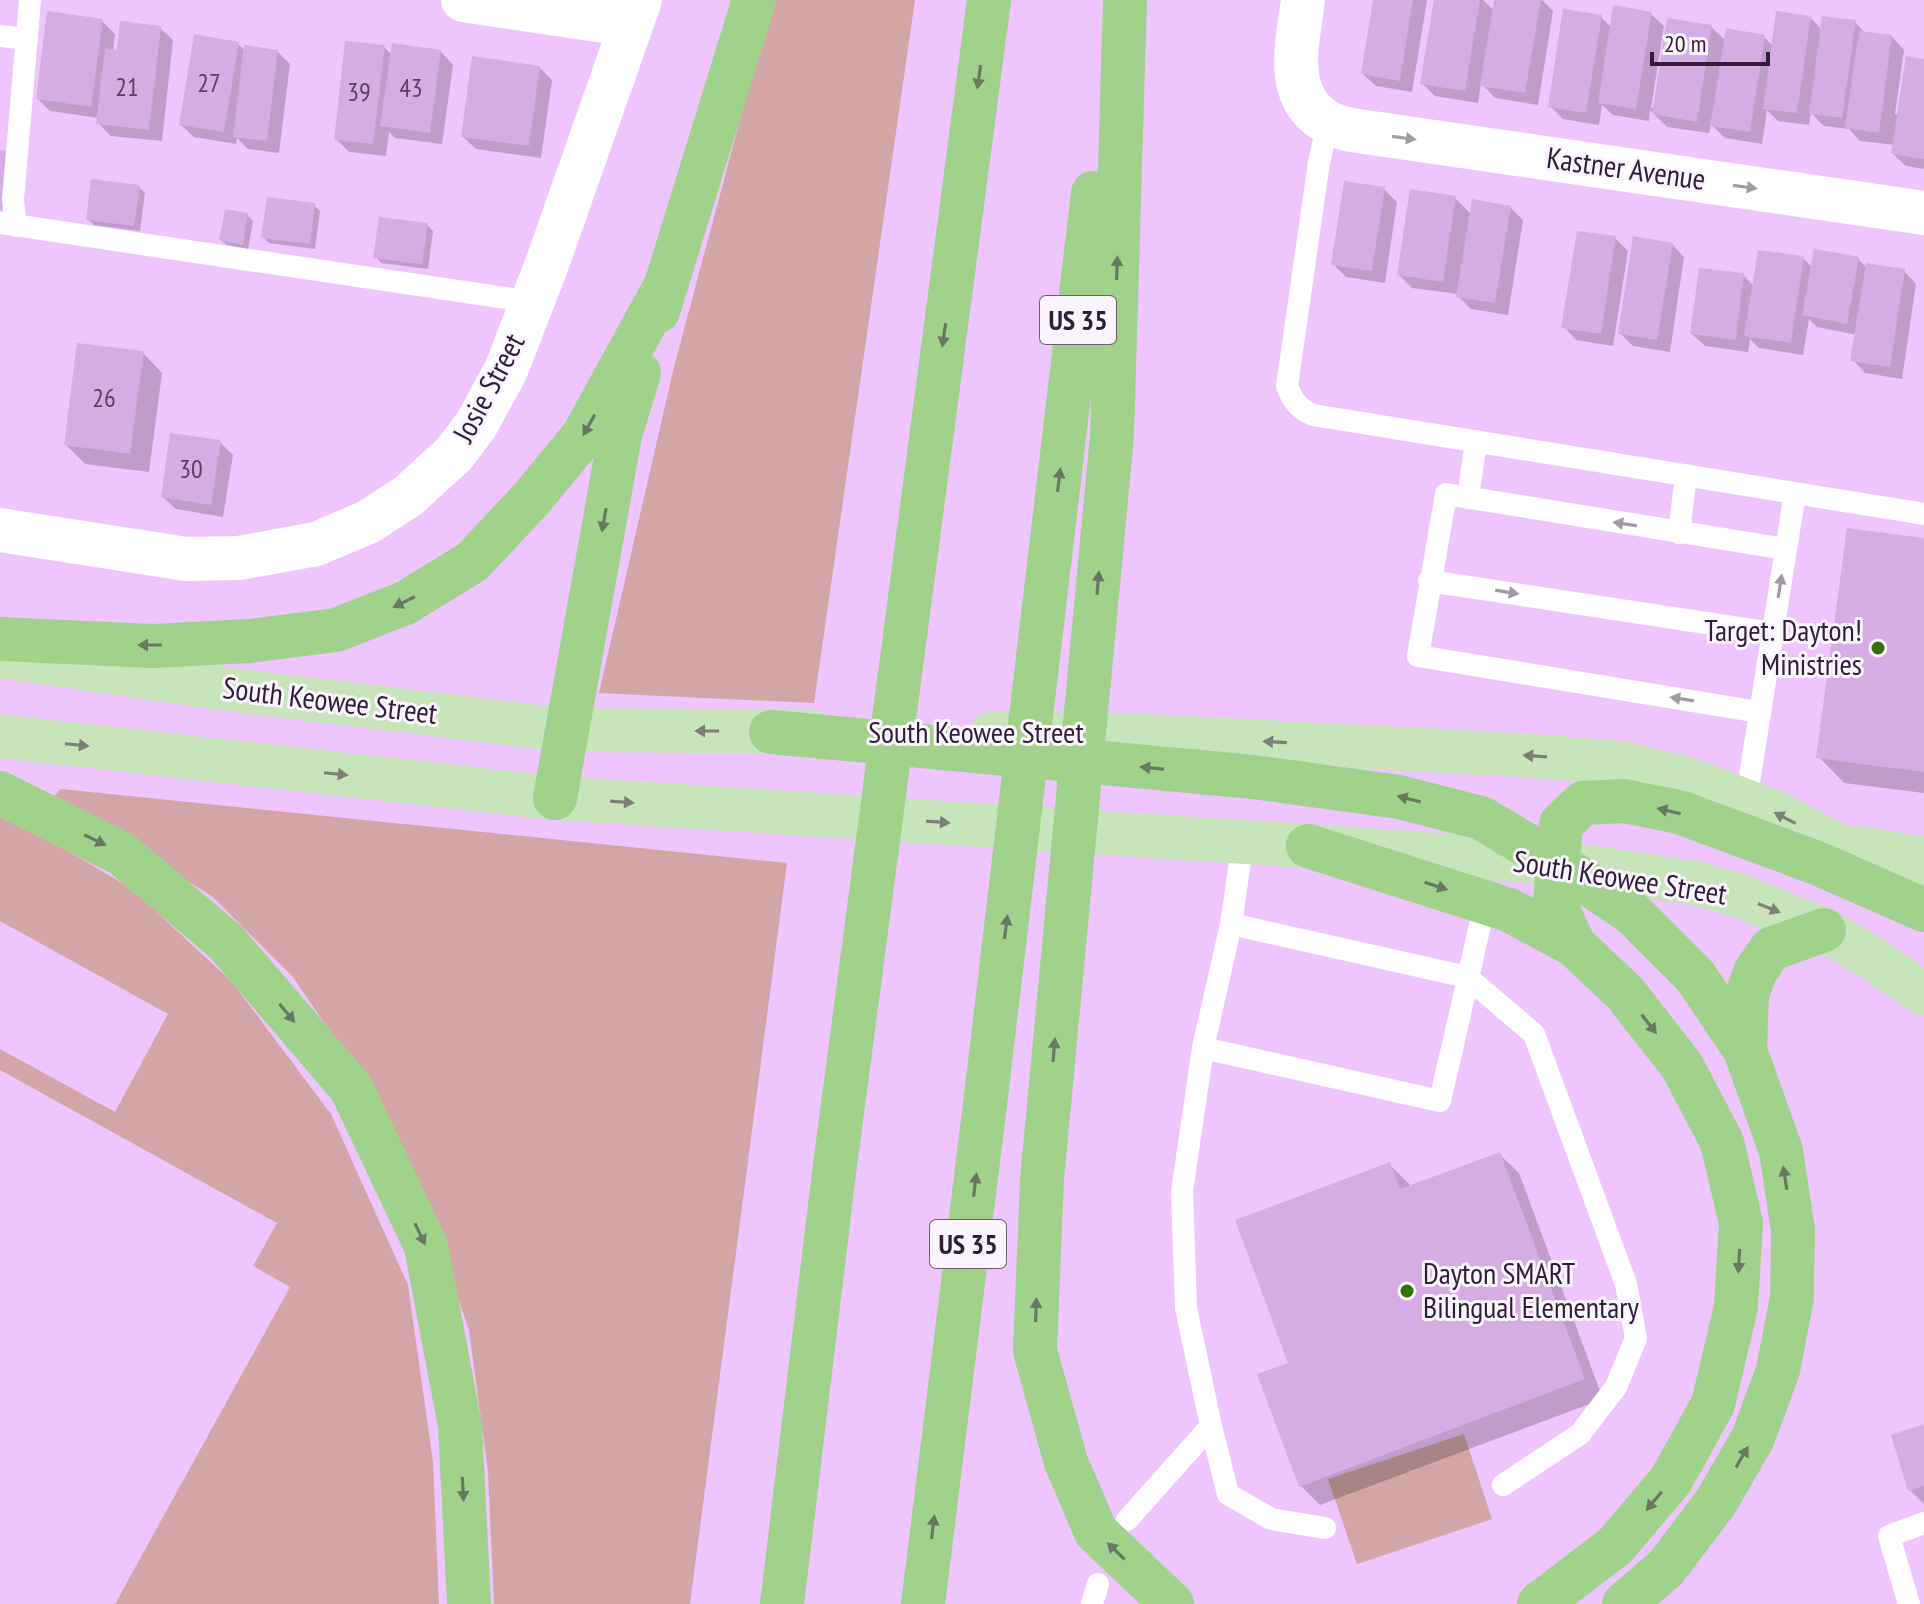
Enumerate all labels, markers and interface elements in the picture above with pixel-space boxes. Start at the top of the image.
scale bar [1652,16,1768,66]
text: 20 m [1664,28,1706,59]
one-way arrow [972,65,985,90]
house number: 27 [197,66,221,99]
house number: 21 [115,70,139,103]
house number: 43 [399,71,423,104]
house number: 39 [347,75,371,108]
one-way arrow [1392,132,1417,145]
street label: Kastner Avenue [1544,137,1708,198]
one-way arrow [1733,181,1758,194]
one-way arrow [1110,255,1123,280]
road number: US 35 [1040,296,1116,344]
one-way arrow [937,323,950,348]
street label: Josie Street [442,326,533,449]
house number: 26 [92,381,116,414]
one-way arrow [582,413,596,436]
house number: 30 [179,452,203,485]
one-way arrow [1053,467,1066,492]
one-way arrow [598,508,610,533]
one-way arrow [1613,517,1638,530]
one-way arrow [1092,570,1105,595]
one-way arrow [1774,573,1787,598]
one-way arrow [1494,586,1519,599]
one-way arrow [392,595,415,609]
place label: Target: Dayton! Ministries [1704,610,1862,683]
one-way arrow [137,639,162,651]
marker: Target: Dayton! Ministries [1869,639,1887,657]
street label: South Keowee Street [221,667,440,732]
one-way arrow [1670,692,1695,705]
street label: South Keowee Street [868,712,1085,751]
one-way arrow [694,725,719,737]
one-way arrow [1262,736,1287,749]
one-way arrow [65,739,90,752]
one-way arrow [1522,749,1547,762]
one-way arrow [1139,761,1164,774]
one-way arrow [324,767,349,780]
one-way arrow [1397,793,1422,805]
one-way arrow [610,796,635,809]
one-way arrow [1656,804,1681,817]
one-way arrow [1773,811,1796,825]
one-way arrow [926,816,951,829]
one-way arrow [83,833,107,847]
street label: South Keowee Street [1511,840,1730,913]
one-way arrow [1424,880,1448,893]
one-way arrow [1757,902,1781,915]
one-way arrow [1000,914,1013,939]
one-way arrow [278,1002,295,1022]
one-way arrow [1640,1014,1656,1034]
one-way arrow [1048,1037,1061,1062]
one-way arrow [1778,1165,1791,1190]
one-way arrow [969,1172,982,1197]
road number: US 35 [930,1220,1006,1268]
one-way arrow [413,1222,427,1245]
one-way arrow [1732,1249,1745,1274]
place label: Dayton SMART Bilingual Elementary [1423,1253,1639,1326]
marker: Dayton SMART Bilingual Elementary [1398,1282,1416,1300]
one-way arrow [1030,1297,1043,1322]
one-way arrow [1735,1446,1749,1468]
one-way arrow [457,1477,470,1502]
one-way arrow [1645,1491,1663,1510]
one-way arrow [927,1514,940,1539]
one-way arrow [1106,1542,1125,1560]

